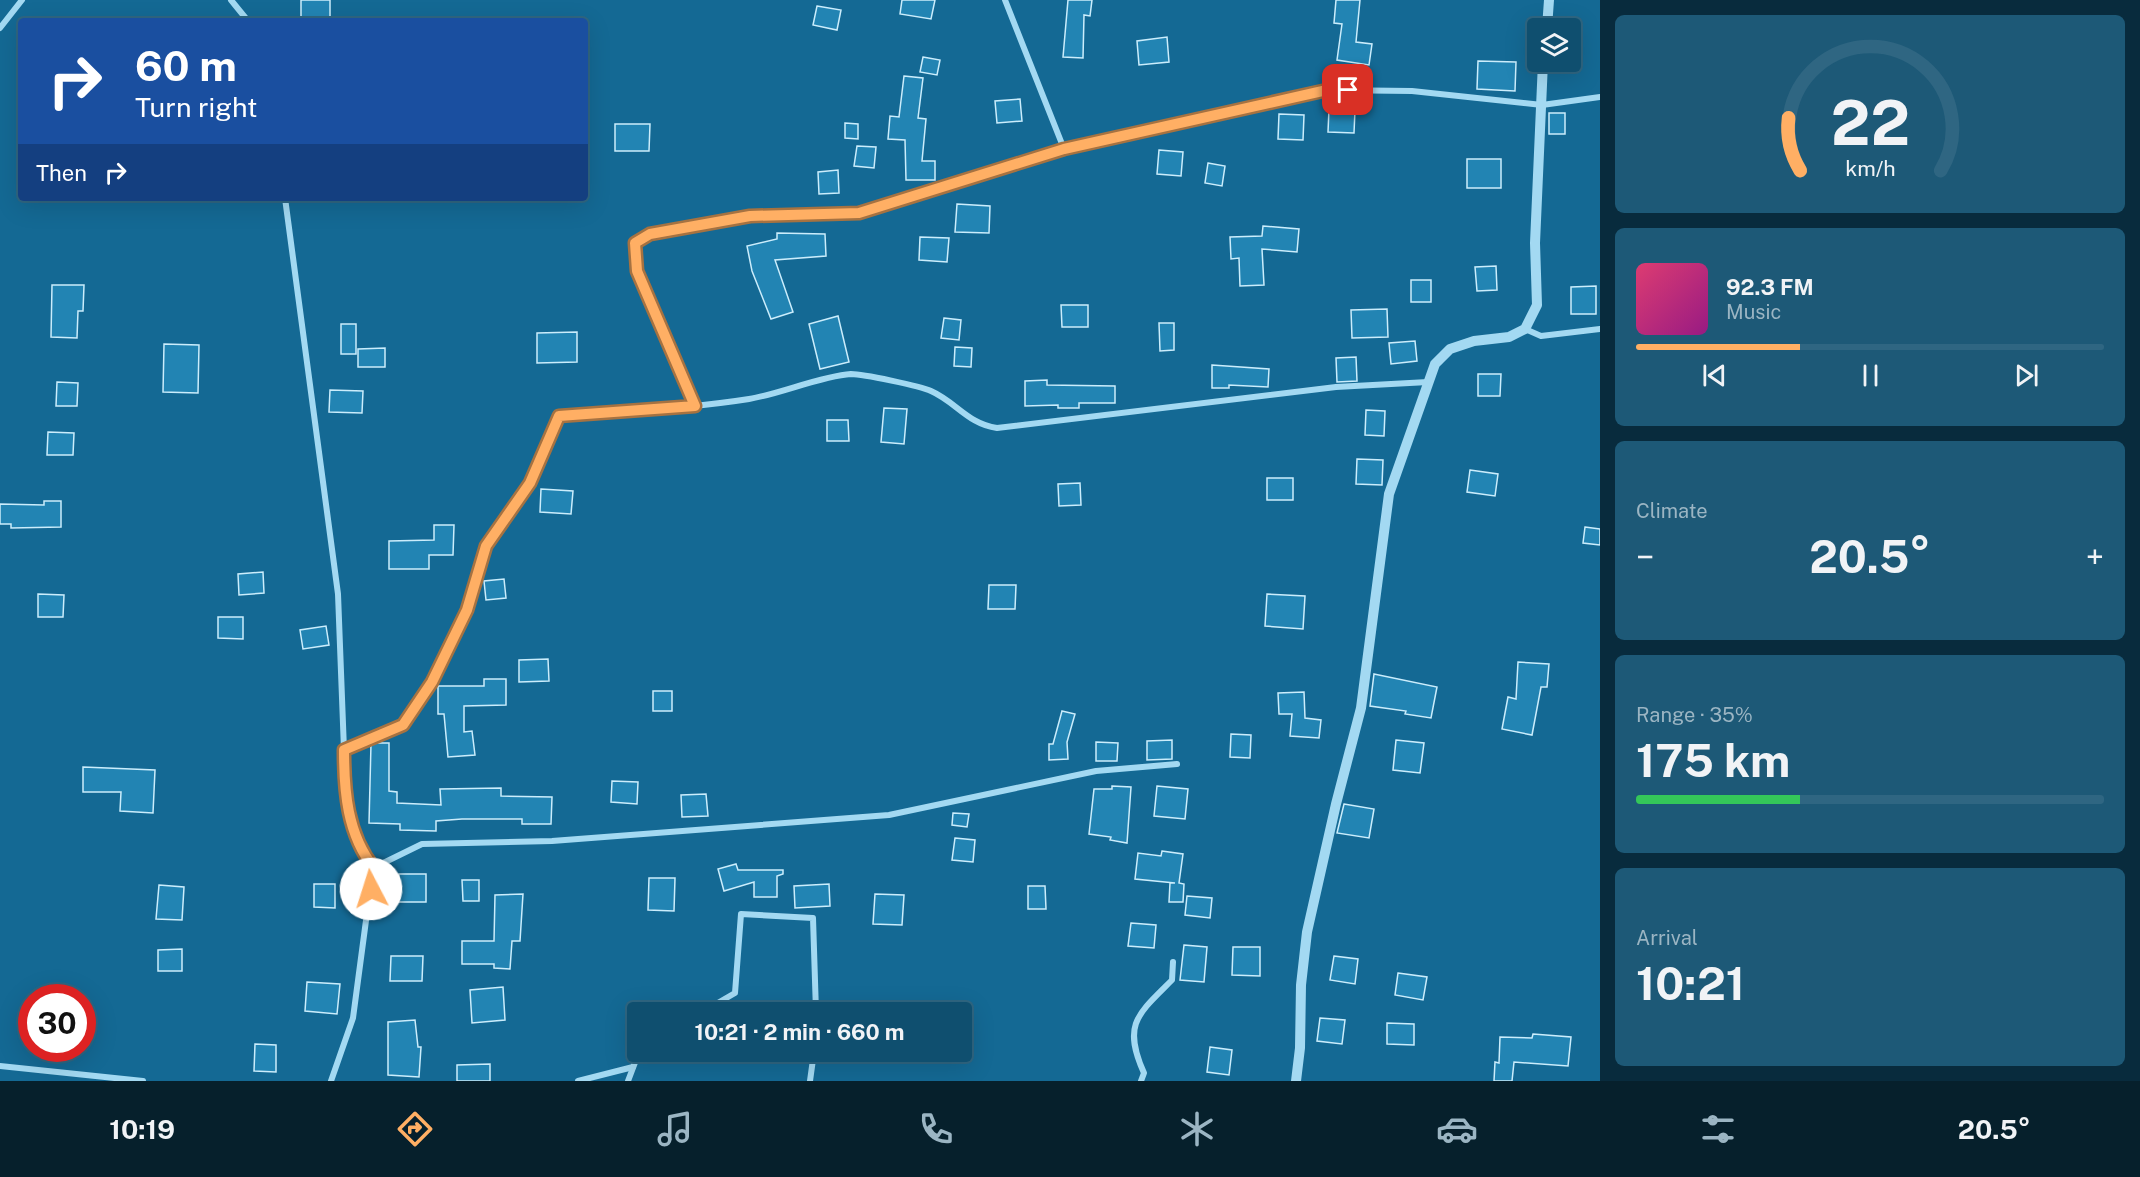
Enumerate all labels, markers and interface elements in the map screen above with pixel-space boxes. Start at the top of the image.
map controls [1527,18,1581,72]
button: layers [1527,18,1581,72]
text: 60 m [135,41,237,90]
icon: right [36,42,114,120]
pin [1322,64,1373,115]
icon: arrive [1331,73,1364,106]
text: 22 [1830,86,1910,159]
text: Turn right [135,91,258,123]
icon: right [99,156,132,189]
text: km/h [1845,156,1895,181]
text: Then [36,160,87,186]
text: 92.3 FM [1726,274,1814,300]
text: Music [1726,300,1781,324]
icon: previous [1698,359,1731,392]
icon: pause [1854,359,1887,392]
icon: next [2010,359,2043,392]
text: Climate [1636,499,1708,523]
text: 20.5° [1809,530,1931,583]
text: − [1636,538,1654,576]
text: + [2086,538,2104,576]
text: Range · 35% [1636,703,1753,727]
text: 175 km [1636,734,1790,787]
position arrow [339,857,403,921]
text: Arrival [1636,926,1698,950]
text: 10:21 [1636,957,1745,1010]
speed limit sign: 30 [18,984,96,1062]
text: 10:21 · 2 min · 660 m [695,1019,904,1045]
icon: directions [394,1108,436,1150]
icon: music [654,1108,696,1150]
icon: phone [915,1108,957,1150]
icon: climate [1176,1108,1218,1150]
icon: car [1436,1108,1478,1150]
icon: filters [1697,1108,1739,1150]
text: 10:19 [109,1113,175,1145]
text: 20.5° [1958,1113,2031,1145]

